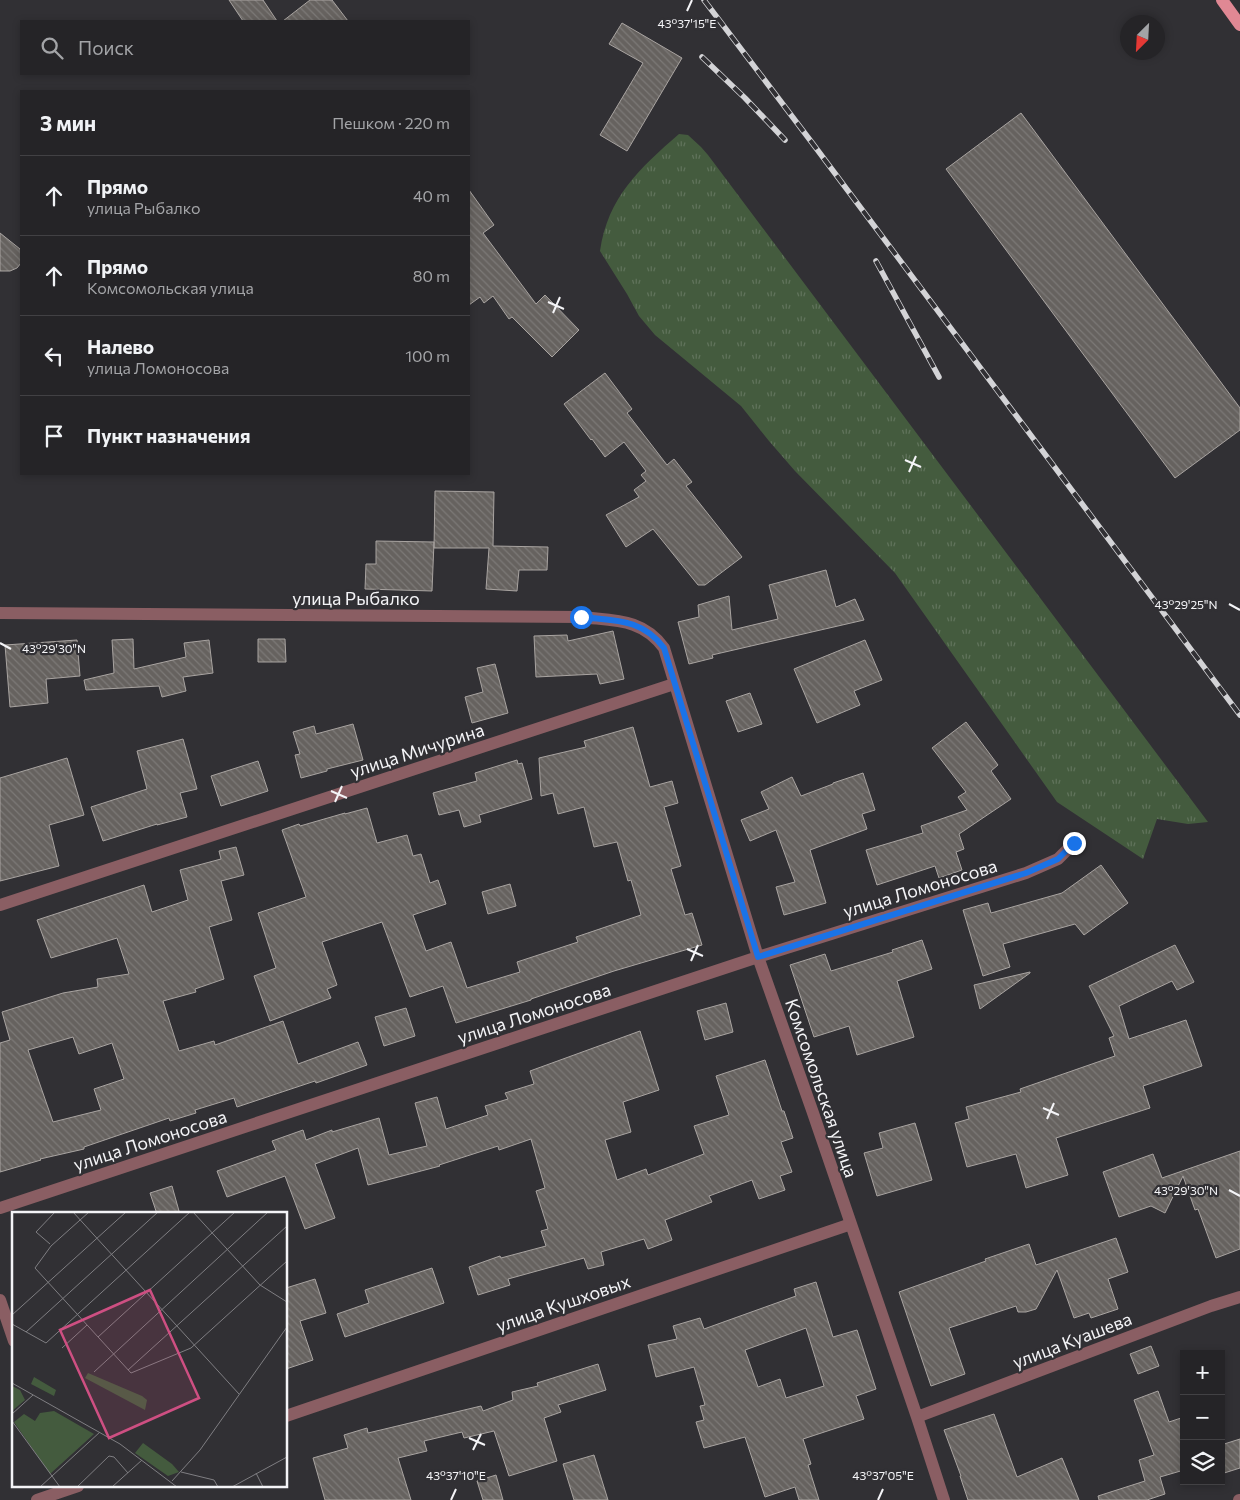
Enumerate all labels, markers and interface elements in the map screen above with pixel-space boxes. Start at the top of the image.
north arrow [1120,15,1165,60]
text: 43°37'15"E [658,16,716,30]
search box [20,20,470,75]
icon: search [38,34,66,62]
text: Поиск [78,36,134,59]
text: 3 мин [40,110,96,135]
text: Пешком · 220 m [332,113,450,132]
text: Прямо [87,175,148,198]
icon: ahead [40,182,68,210]
text: 40 m [413,186,450,205]
text: улица Рыбалко [87,198,200,217]
text: Прямо [87,255,148,278]
icon: ahead [40,262,68,290]
text: 80 m [413,266,450,285]
text: Комсомольская улица [87,278,254,297]
text: Налево [87,335,154,358]
icon: left [40,342,68,370]
text: 100 m [405,346,450,365]
text: улица Ломоносова [87,358,229,377]
icon: arrive [40,422,68,450]
text: Пункт назначения [87,424,250,447]
street label: улица Рыбалко [292,587,420,609]
text: 43°29'25"N [1154,597,1218,611]
route start [570,606,593,629]
text: 43°29'30"N [22,641,86,655]
street label: улица Мичурина [347,718,487,782]
route end [1063,832,1086,855]
street label: улица Ломоносова [840,854,1000,922]
street label: улица Ломоносова [455,978,613,1048]
street label: Комсомольская улица [781,996,863,1180]
street label: улица Ломоносова [71,1105,229,1175]
text: 43°29'30"N [1154,1183,1218,1197]
inset map [12,1212,288,1488]
street label: улица Кушховых [493,1270,633,1336]
street label: улица Куашева [1009,1307,1135,1373]
map controls [1180,1350,1225,1485]
button: + [1180,1350,1225,1395]
button: − [1180,1395,1225,1440]
button: layers [1180,1440,1225,1485]
text: 43°37'10"E [426,1468,486,1482]
text: 43°37'05"E [852,1468,914,1482]

